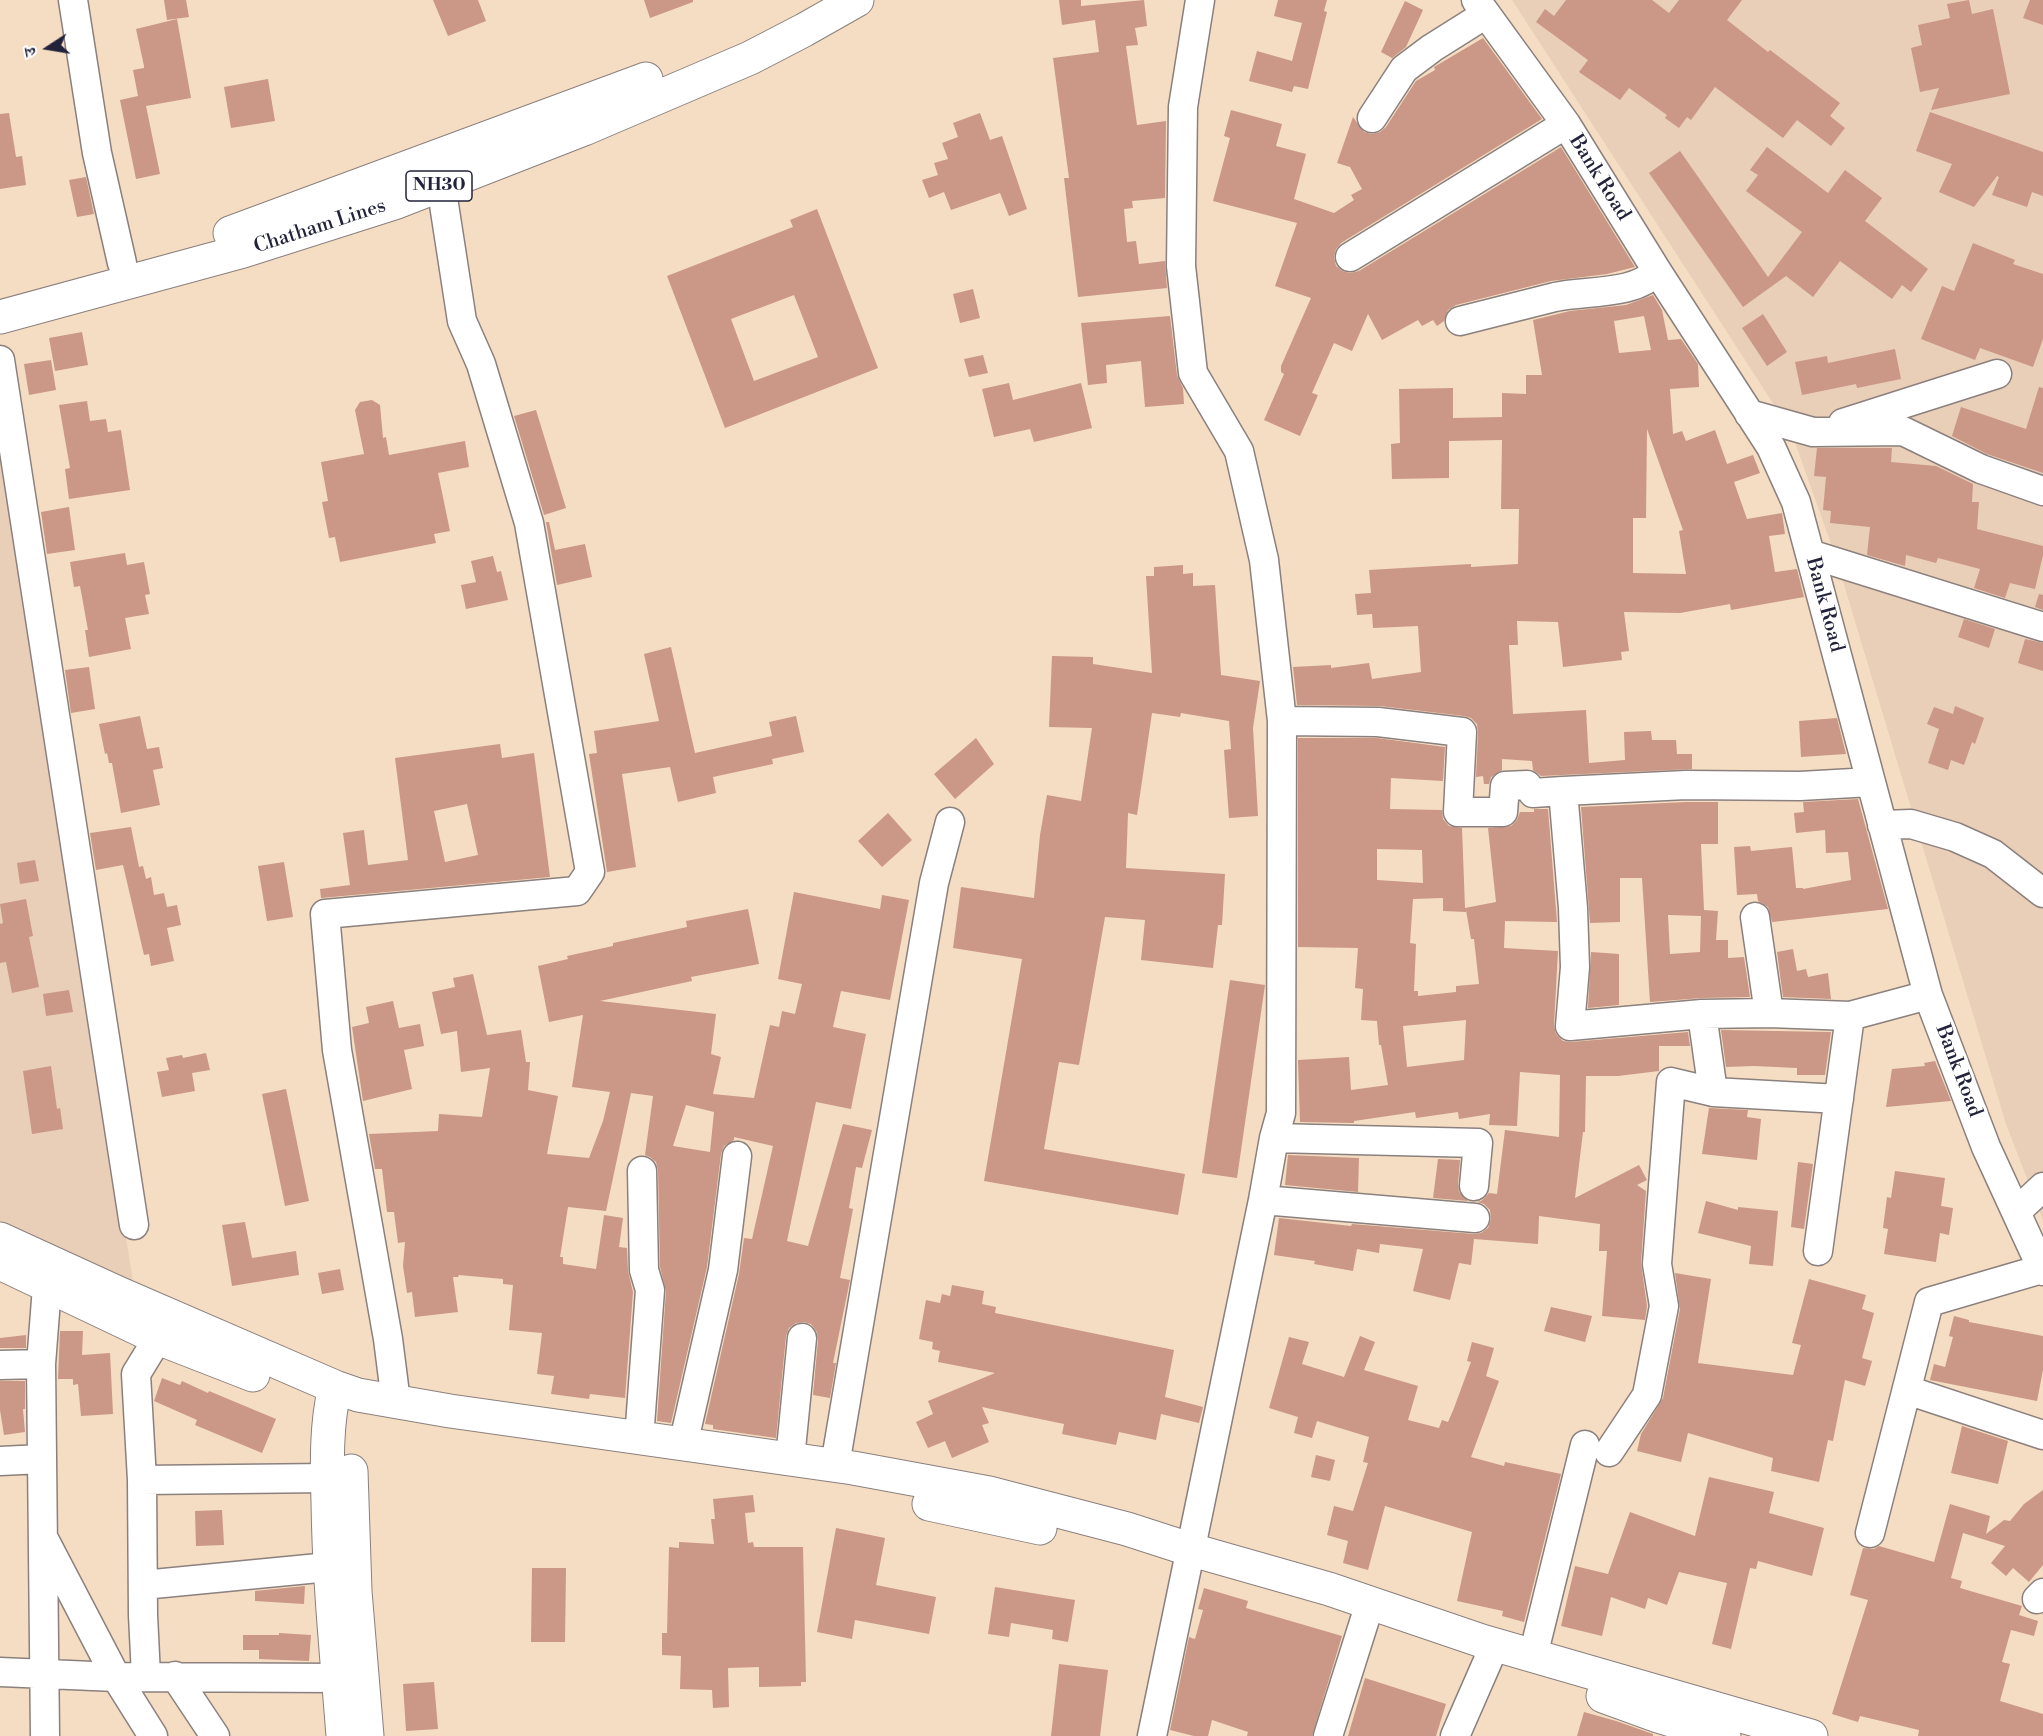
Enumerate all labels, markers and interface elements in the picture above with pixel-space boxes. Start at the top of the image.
north arrow [18,18,78,78]
text: उ [20,46,41,58]
street label: Bank Road [1563,130,1635,226]
road number: NH30 [406,171,472,201]
street label: Chatham Lines [251,194,389,260]
street label: Bank Road [1800,555,1848,655]
street label: Bank Road [1929,1021,1987,1121]

